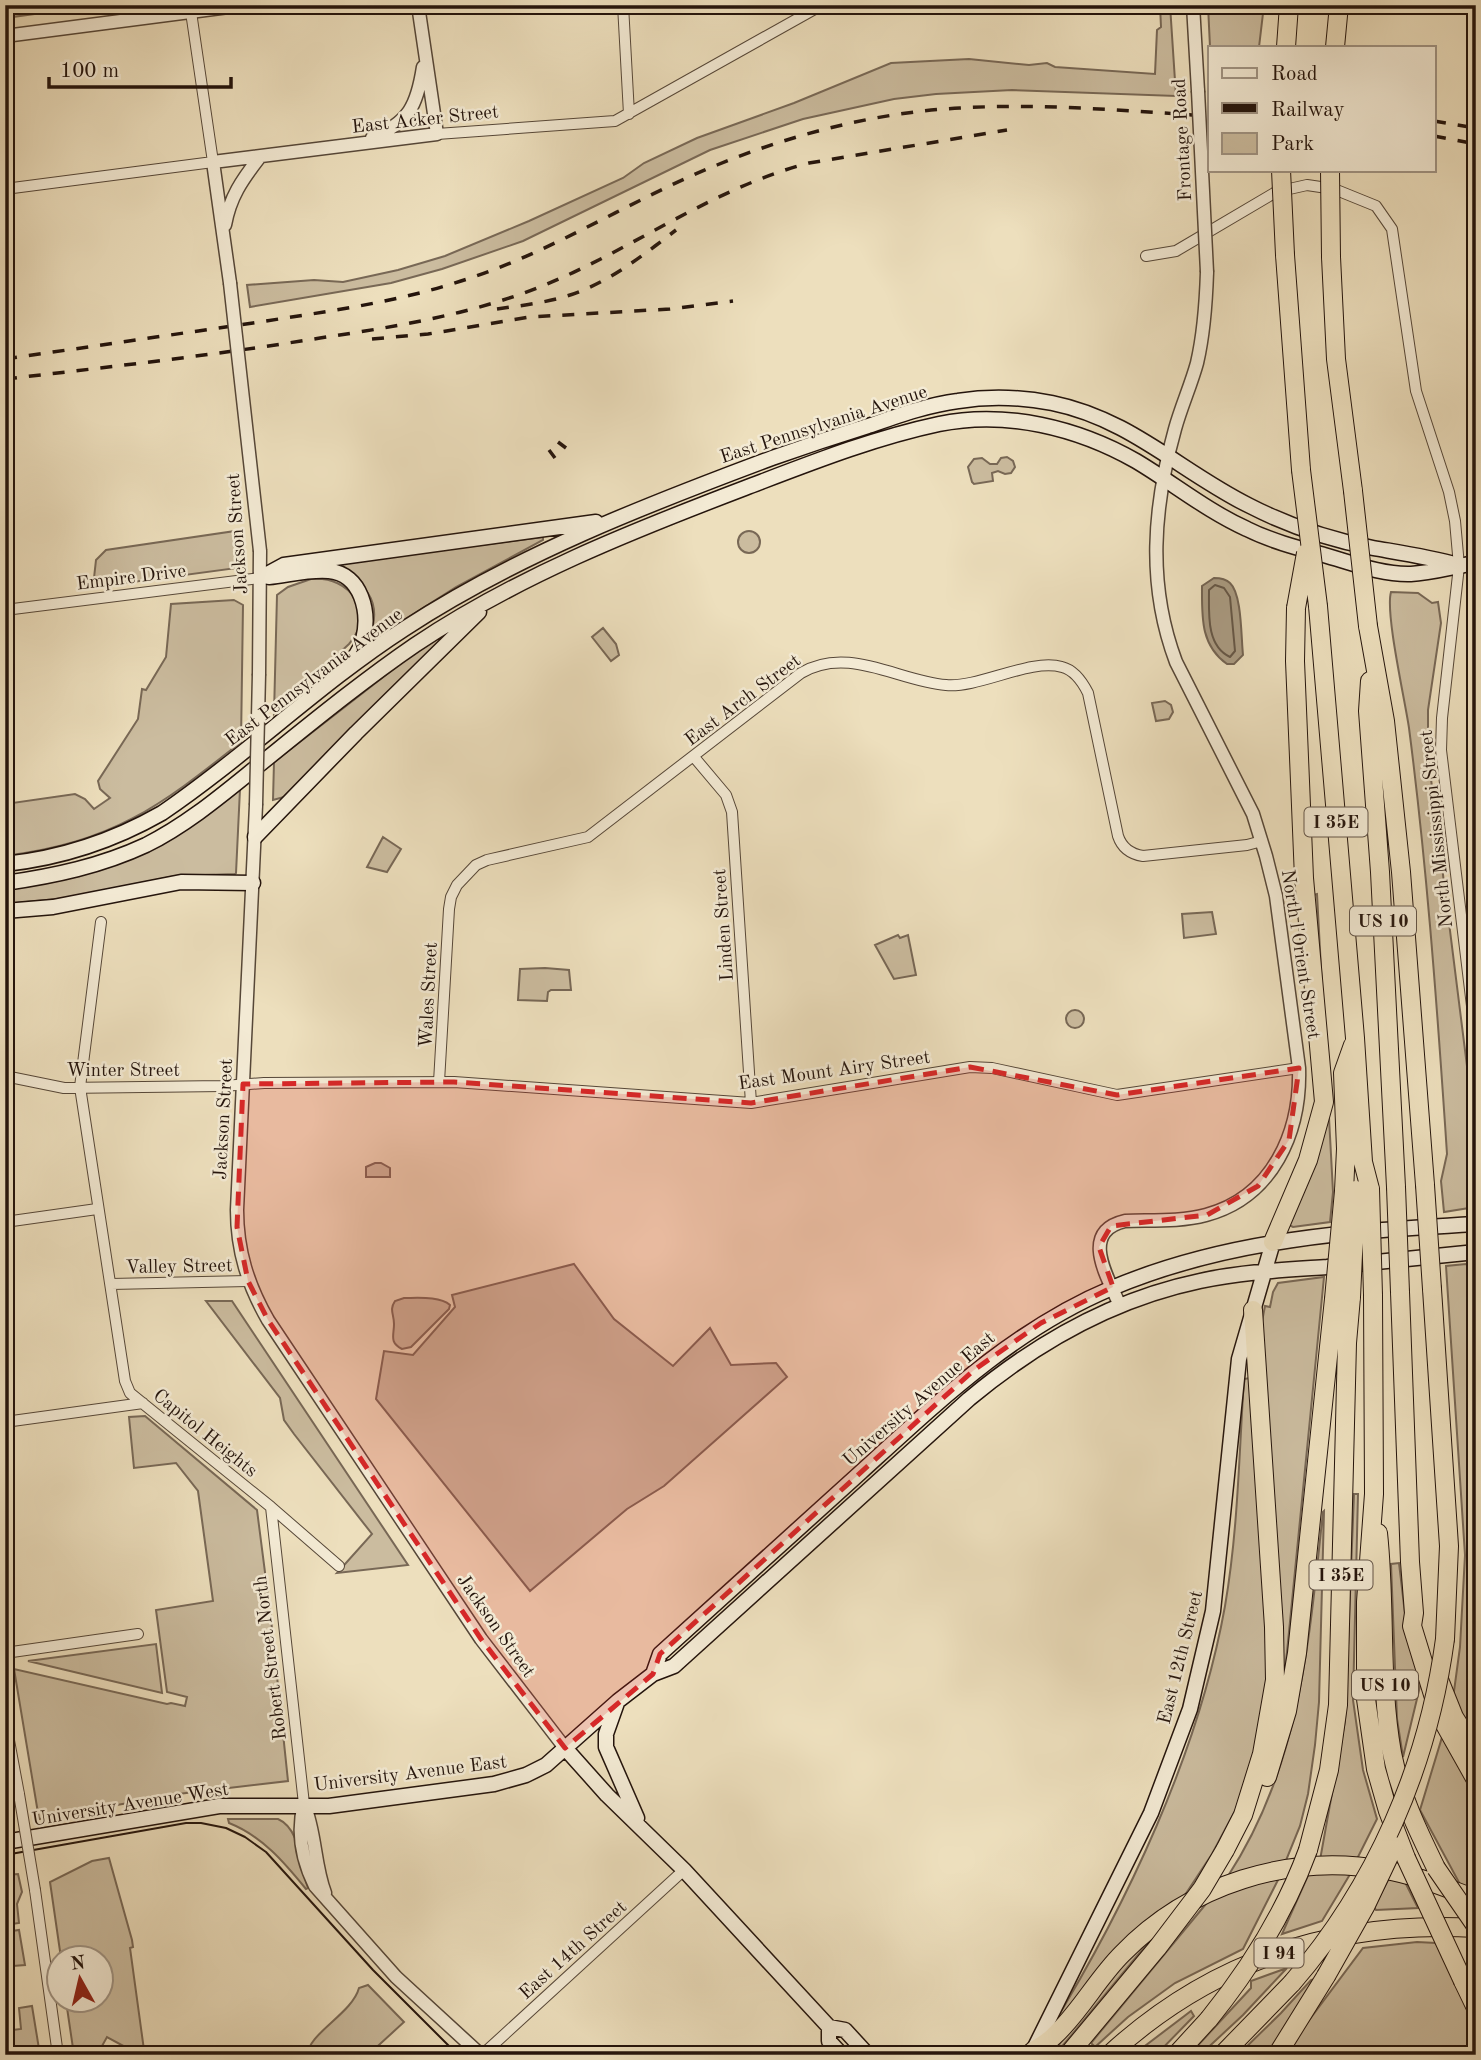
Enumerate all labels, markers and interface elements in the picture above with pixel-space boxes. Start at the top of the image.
scale bar [49,46,231,90]
legend [1208,46,1436,172]
text: 100 m [60,61,119,82]
text: Road [1271,64,1318,85]
street label: Frontage Road [1171,78,1196,202]
text: Railway [1271,100,1345,121]
street label: East Acker Street [351,103,500,138]
text: Park [1271,134,1314,155]
street label: East Pennsylvania Avenue [718,383,930,468]
street label: Jackson Street [225,473,252,595]
street label: Empire Drive [75,562,187,595]
street label: East Pennsylvania Avenue [222,605,407,751]
street label: East Arch Street [682,651,805,751]
street label: North Mississippi Street [1418,729,1457,929]
road number: I 35E [1304,808,1368,836]
street label: Linden Street [711,868,738,982]
street label: North l'Orient Street [1277,868,1322,1041]
road number: US 10 [1350,906,1416,936]
street label: Wales Street [417,942,442,1049]
street label: East Mount Airy Street [737,1049,932,1094]
street label: Jackson Street [212,1058,237,1180]
street label: Winter Street [66,1062,180,1081]
street label: Valley Street [125,1257,233,1278]
street label: University Avenue East [840,1329,999,1471]
street label: Capitol Heights [149,1386,260,1482]
road number: I 35E [1310,1560,1372,1590]
street label: Jackson Street [452,1571,538,1682]
street label: Robert Street North [252,1574,291,1741]
street label: East 12th Street [1156,1589,1207,1727]
road number: US 10 [1352,1670,1418,1700]
street label: University Avenue East [313,1753,508,1796]
street label: University Avenue West [31,1781,230,1830]
street label: East 14th Street [516,1898,631,2004]
road number: I 94 [1254,1938,1304,1968]
north arrow [46,1944,116,2014]
text: N [69,1954,87,1975]

